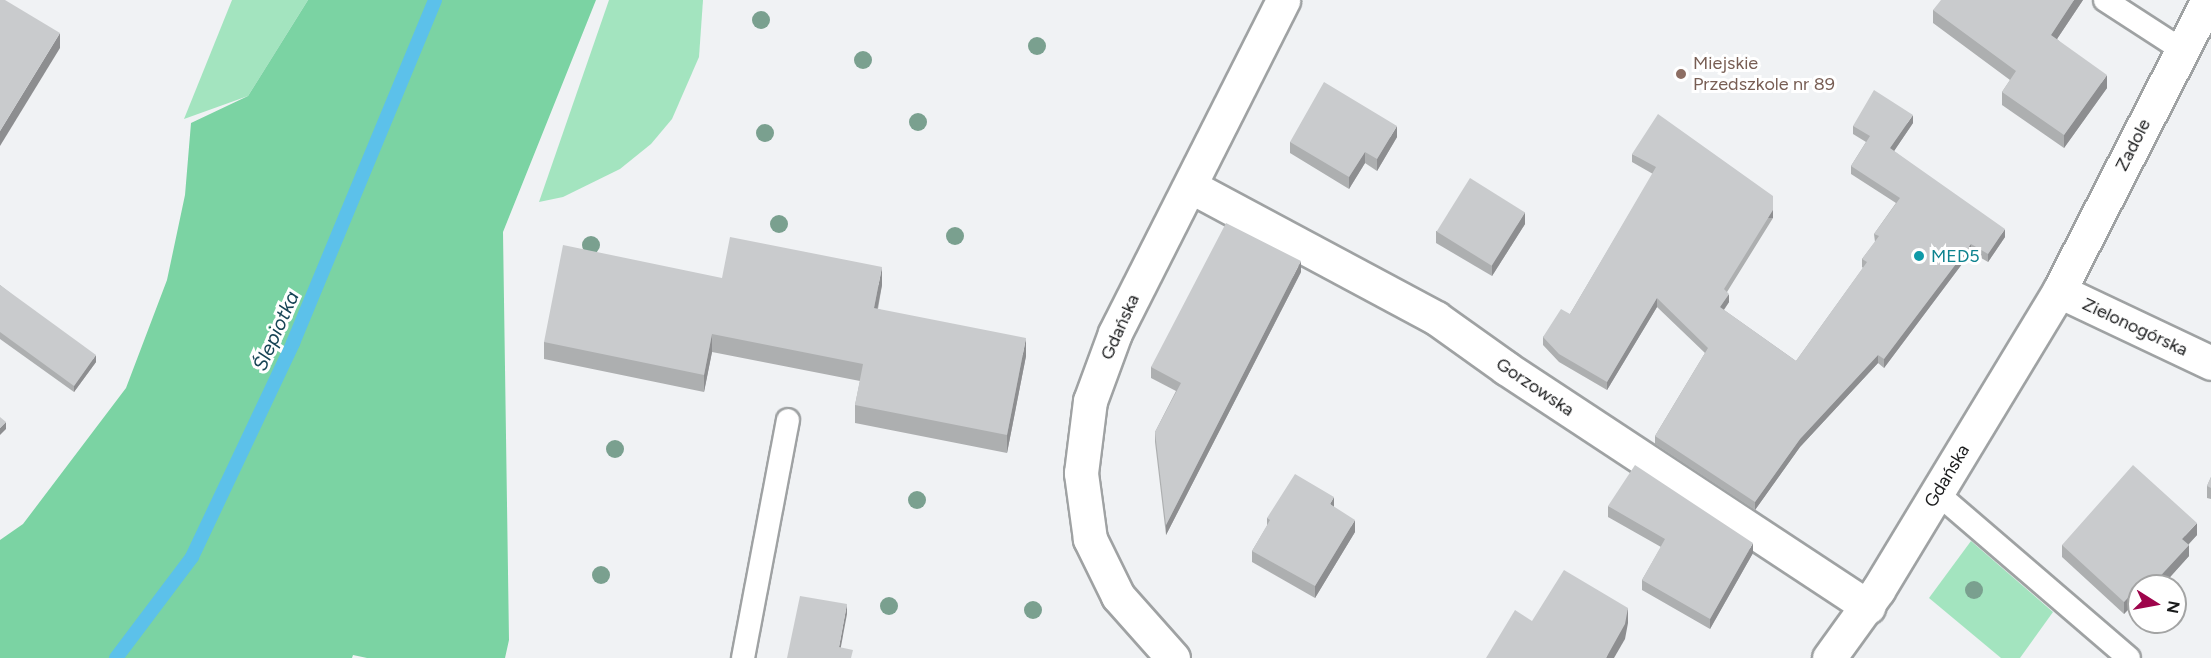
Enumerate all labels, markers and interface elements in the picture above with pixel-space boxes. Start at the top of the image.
place label: Miejskie Przedszkole nr 89 [1693,53,1835,96]
marker: Miejskie Przedszkole nr 89 [1674,67,1688,81]
street label: Zadole [2111,115,2155,175]
place label: MED5 [1931,245,1980,267]
marker: MED5 [1912,249,1926,263]
water label: Ślepiotka [248,287,304,375]
street label: Gdańska [1096,291,1144,363]
street label: Zielonogórska [2079,293,2191,361]
street label: Gorzowska [1492,353,1578,421]
street label: Gdańska [1920,441,1974,511]
north arrow [2127,574,2187,634]
text: N [2163,599,2184,615]

